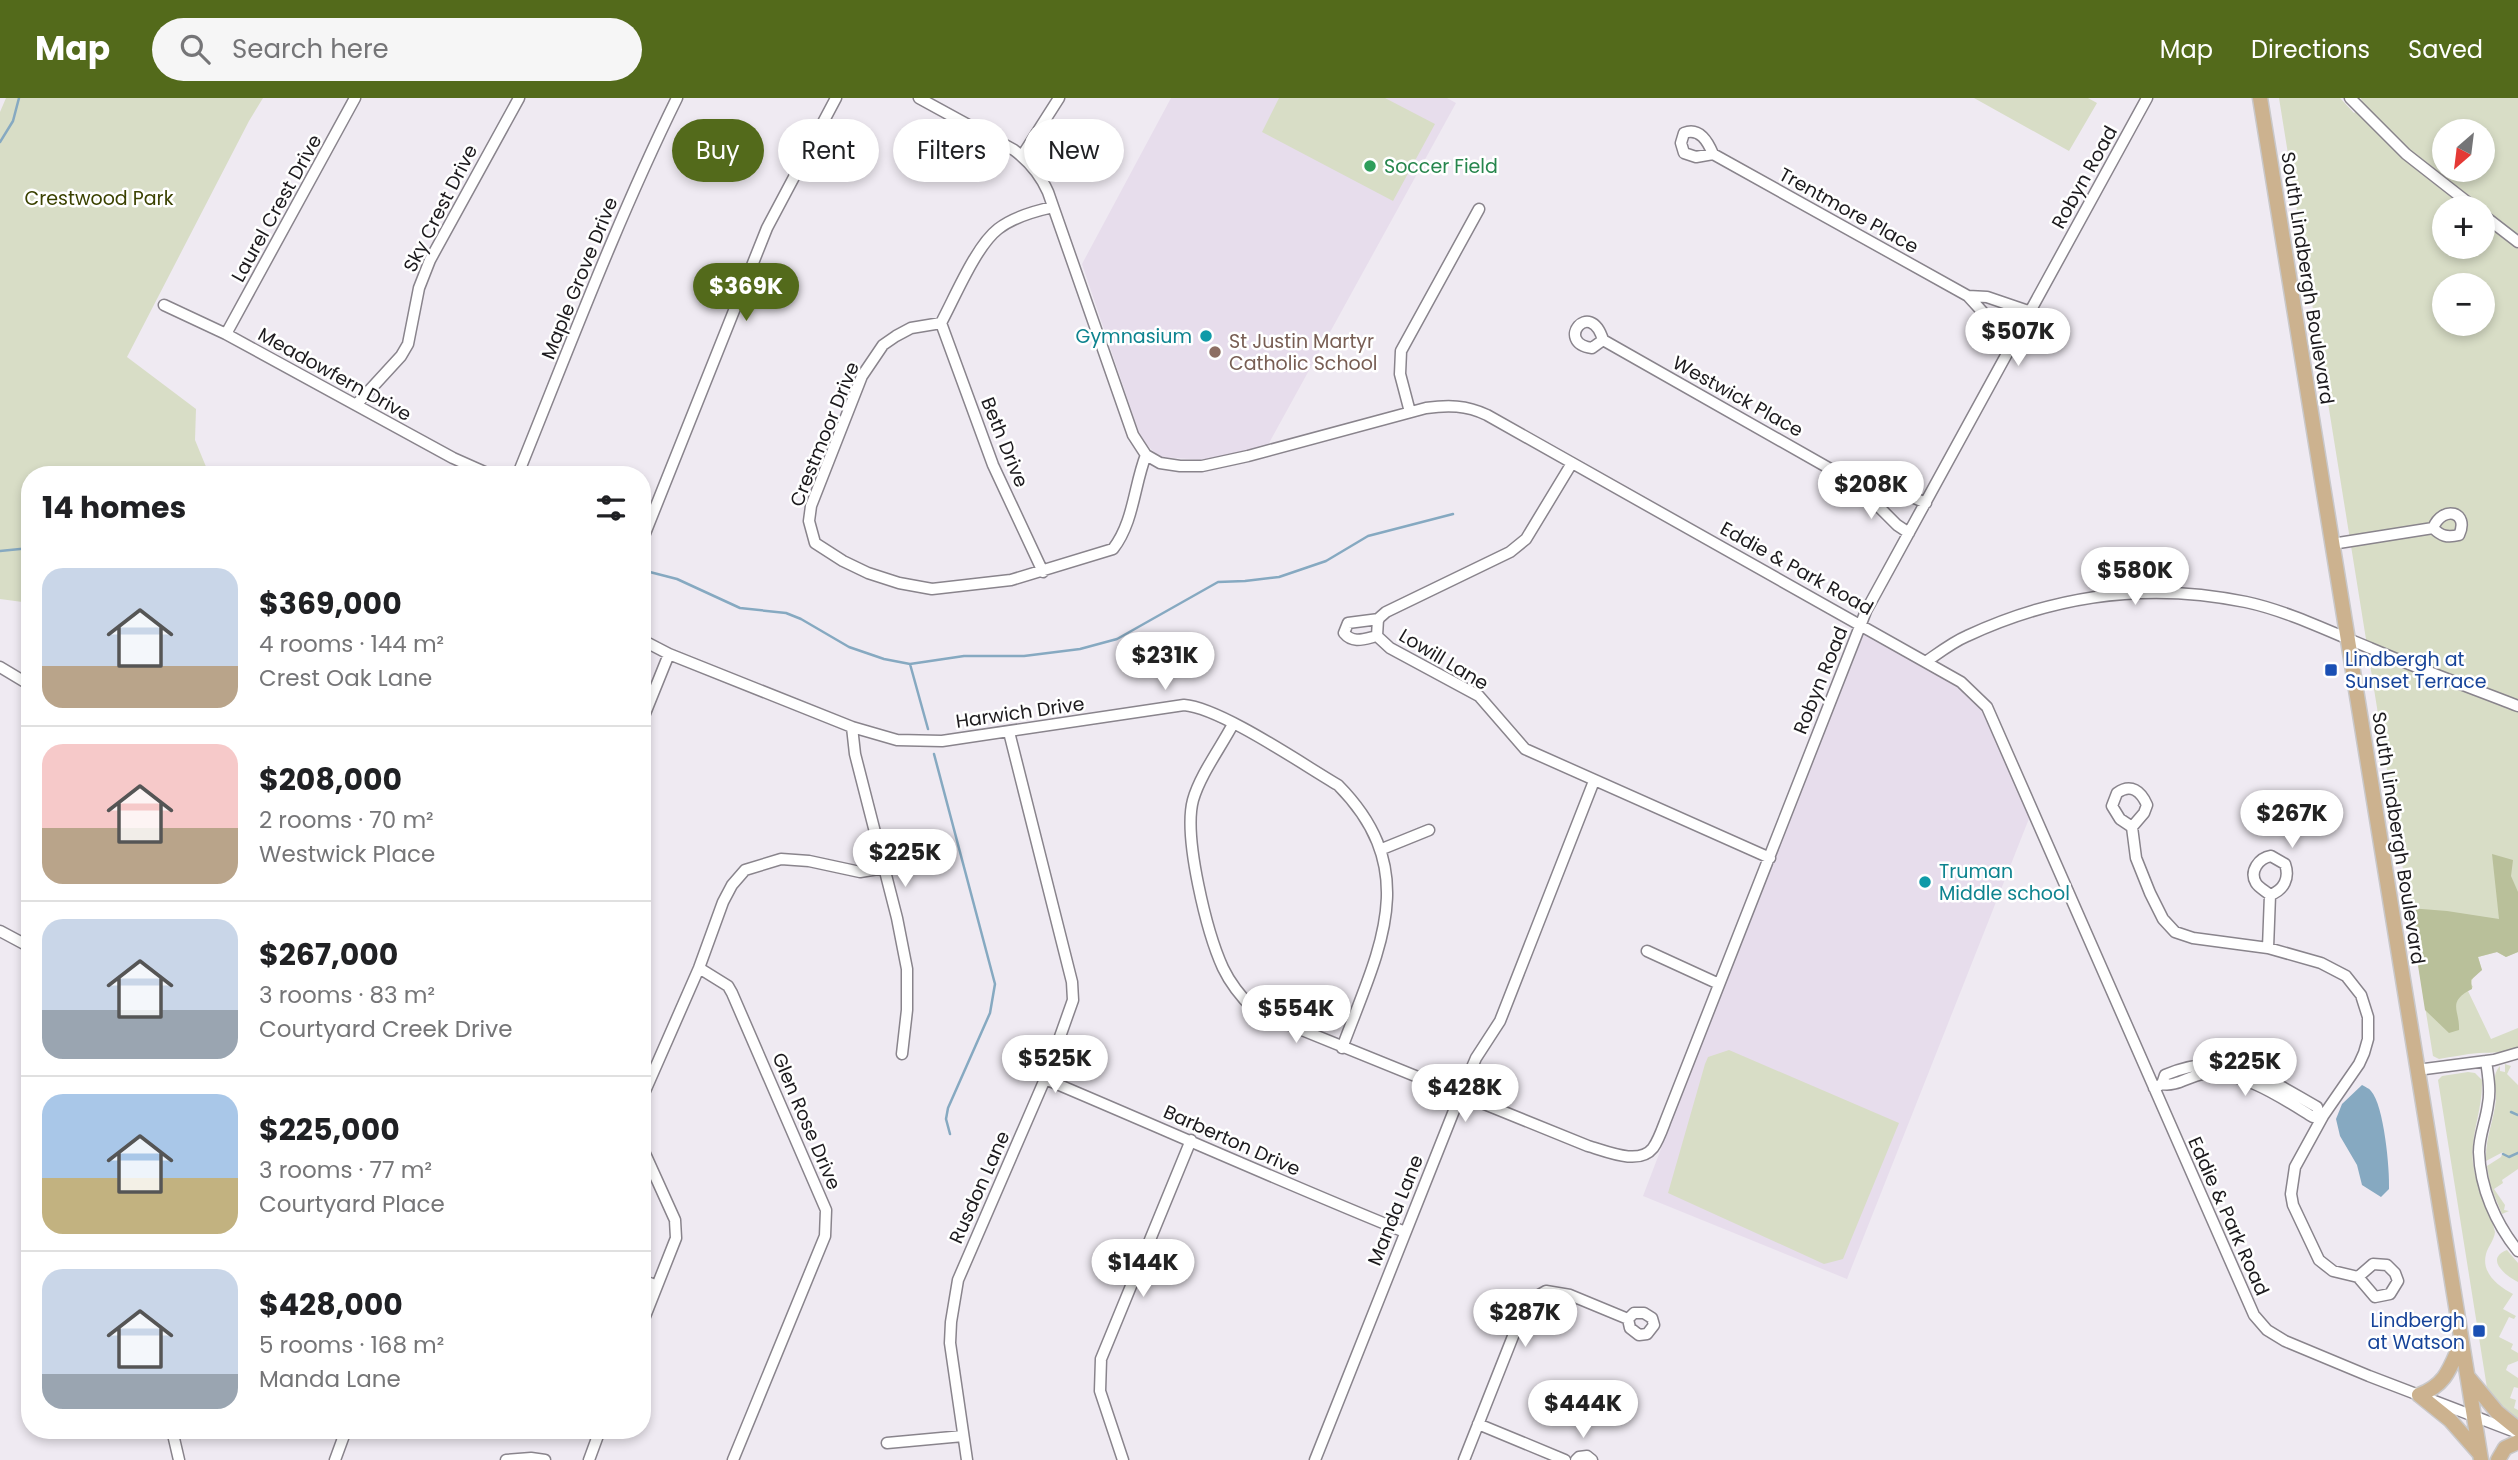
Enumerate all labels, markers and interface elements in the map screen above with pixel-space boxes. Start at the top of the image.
search box [152,18,642,81]
text: Map [35,25,110,72]
icon: search [176,30,214,68]
text: Search here [232,31,389,67]
text: Map [2160,33,2213,66]
text: Directions [2251,33,2370,66]
text: Saved [2408,33,2483,66]
chip: Buy [672,119,764,182]
chip: Rent [778,119,879,182]
chip: Filters [893,119,1010,182]
chip: New [1024,119,1124,182]
north arrow [2432,119,2496,182]
map controls [2432,119,2495,336]
street label: Robyn Road [2045,121,2124,234]
street label: Laurel Crest Drive [225,130,328,287]
street label: Sky Crest Drive [397,140,484,277]
street label: South Lindbergh Boulevard [2274,150,2341,406]
place label: Soccer Field [1384,153,1498,180]
marker: Soccer Field [1362,158,1378,174]
street label: Trentmore Place [1774,161,1923,260]
park label: Crestwood Park [25,185,174,212]
street label: Maple Grove Drive [535,193,624,363]
button: + [2432,196,2495,259]
pin: $369K [697,264,795,323]
text: $369K [709,270,783,302]
button: − [2432,273,2495,336]
pin: $507K [1969,308,2067,368]
text: $507K [1981,315,2055,347]
street label: Meadowfern Drive [253,321,416,428]
place label: Gymnasium [1076,323,1192,350]
marker: Gymnasium [1198,328,1214,344]
place label: St Justin Martyr Catholic School [1229,328,1378,377]
marker: St Justin Martyr Catholic School [1207,344,1223,360]
street label: Westwick Place [1668,349,1808,444]
street label: Crestmoor Drive [783,358,866,511]
street label: Beth Drive [974,393,1035,491]
pin: $208K [1822,462,1920,521]
text: $208K [1834,468,1908,500]
text: 14 homes [42,486,186,529]
icon: filters [592,489,630,527]
street label: Eddie & Park Road [1715,515,1878,622]
pin: $580K [2086,547,2184,607]
text: $580K [2097,554,2173,586]
text: $369,000 [259,582,402,625]
icon: home [98,596,182,680]
street label: Lowill Lane [1394,622,1494,697]
street label: Robyn Road [1787,622,1854,738]
text: 4 rooms · 144 m² [259,628,444,660]
pin: $231K [1116,632,1214,692]
text: $231K [1132,639,1198,671]
place label: Lindbergh at Sunset Terrace [2345,646,2487,695]
text: Crest Oak Lane [259,662,432,694]
marker: Lindbergh at Sunset Terrace [2323,662,2339,678]
street label: Harwich Drive [954,690,1086,735]
street label: South Lindbergh Boulevard [2365,710,2432,966]
text: $208,000 [259,758,402,801]
icon: home [98,772,182,856]
pin: $267K [2243,790,2341,850]
text: $267K [2256,797,2328,829]
text: 2 rooms · 70 m² [259,804,434,836]
pin: $225K [856,830,954,889]
text: $225K [869,836,941,868]
text: Westwick Place [259,838,435,870]
place label: Truman Middle school [1939,858,2070,907]
marker: Truman Middle school [1917,874,1933,890]
text: $267,000 [259,933,398,976]
icon: home [98,947,182,1031]
text: 3 rooms · 83 m² [259,979,435,1011]
pin: $554K [1247,986,1345,1045]
text: $554K [1258,992,1334,1024]
text: Courtyard Creek Drive [259,1013,512,1045]
pin: $525K [1006,1035,1104,1095]
pin: $225K [2196,1038,2294,1098]
text: $525K [1018,1042,1092,1074]
text: $225K [2209,1045,2281,1077]
street label: Glen Rose Drive [765,1048,848,1194]
pin: $428K [1416,1065,1514,1124]
text: $428K [1428,1071,1502,1103]
street label: Barberton Drive [1159,1098,1305,1183]
text: $225,000 [259,1108,400,1151]
icon: home [98,1122,182,1206]
street label: Rusdon Lane [943,1127,1016,1248]
street label: Eddie & Park Road [2181,1132,2276,1300]
street label: Manda Lane [1361,1151,1430,1270]
text: 3 rooms · 77 m² [259,1154,432,1186]
text: Courtyard Place [259,1188,445,1220]
pin: $144K [1094,1240,1192,1299]
text: $144K [1108,1246,1178,1278]
text: $428,000 [259,1283,403,1326]
pin: $287K [1476,1290,1574,1349]
text: $287K [1489,1296,1561,1328]
icon: home [98,1297,182,1381]
place label: Lindbergh at Watson [2368,1307,2465,1356]
marker: Lindbergh at Watson [2471,1323,2487,1339]
text: 5 rooms · 168 m² [259,1329,444,1361]
text: Manda Lane [259,1363,401,1395]
pin: $444K [1534,1380,1632,1440]
text: $444K [1544,1387,1622,1419]

